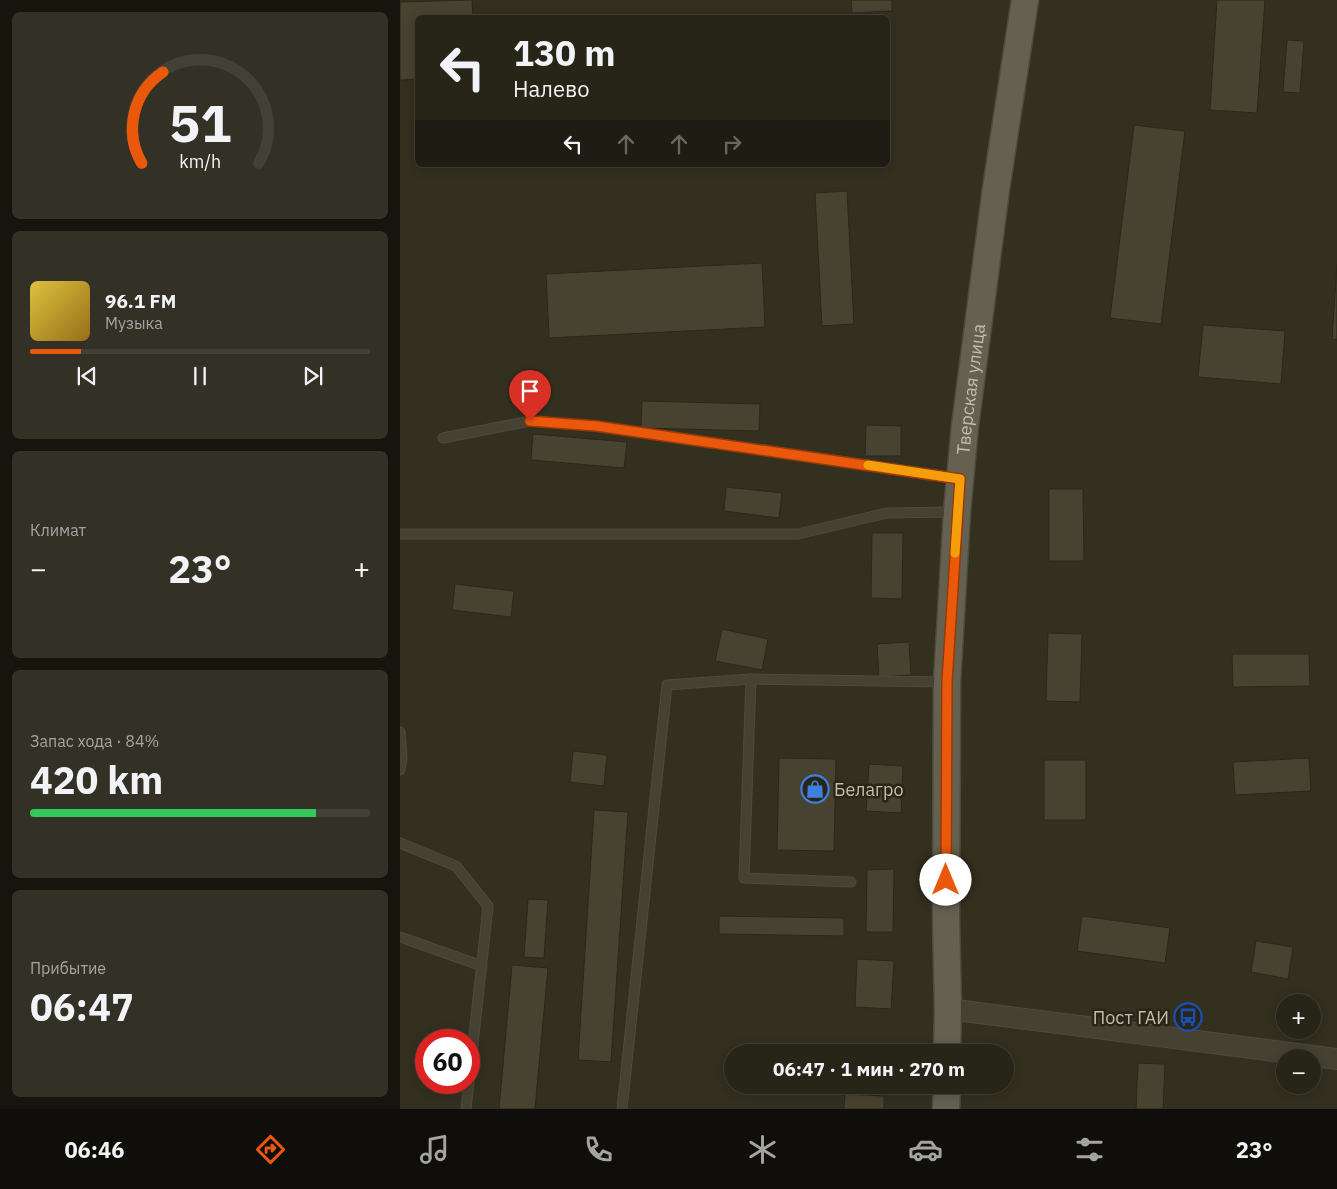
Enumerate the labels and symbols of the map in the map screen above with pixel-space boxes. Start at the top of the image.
street label: Тверская улица [951,322,990,456]
pin [509,370,551,421]
shop icon: Белагро [800,774,830,804]
place label: Белагро [834,778,903,801]
position arrow [919,853,971,905]
bus stop icon: Пост ГАИ [1173,1002,1203,1032]
place label: Пост ГАИ [1093,1006,1169,1029]
speed limit sign: 60 [415,1029,480,1094]

